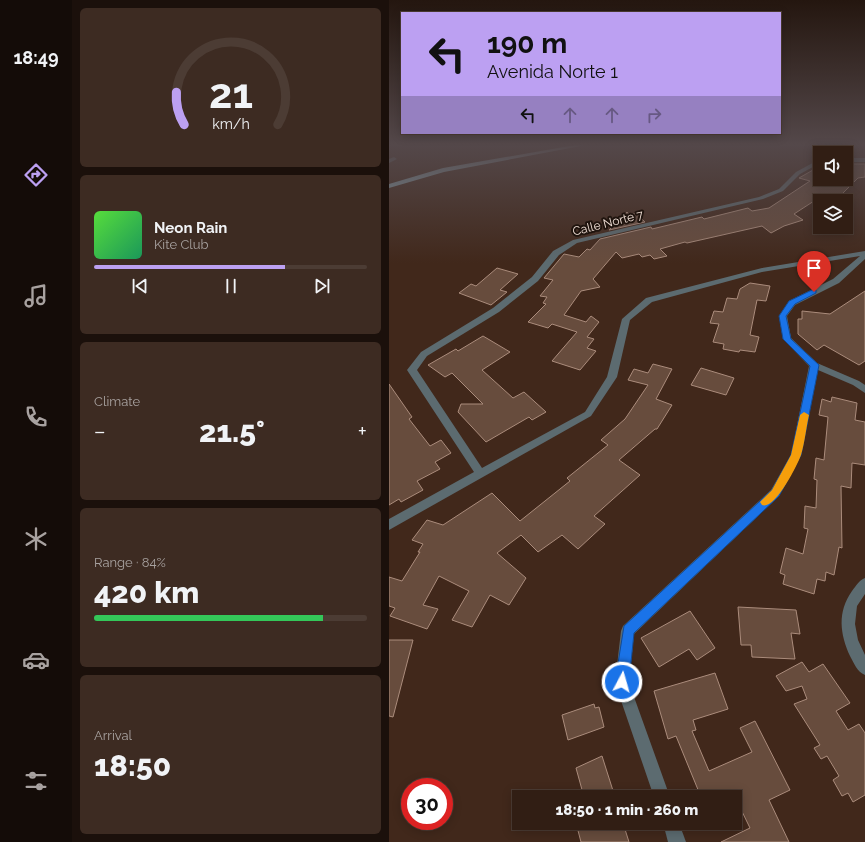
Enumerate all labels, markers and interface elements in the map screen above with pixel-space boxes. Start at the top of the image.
text: 190 m [487,27,567,60]
icon: left [421,28,473,80]
text: 18:49 [13,47,59,68]
text: Avenida Norte 1 [487,61,618,82]
text: 21 [208,69,253,118]
icon: left [517,104,539,126]
icon: ahead [559,104,581,126]
icon: ahead [601,104,623,126]
icon: right [643,104,665,126]
text: km/h [212,116,249,132]
map controls [813,146,853,234]
button: sound [813,146,853,186]
icon: directions [22,161,50,189]
button: layers [813,194,853,234]
street label: Calle Norte 7 [571,207,645,239]
text: Neon Rain [154,219,227,237]
text: Kite Club [154,237,209,252]
pin [797,251,831,292]
icon: arrive [803,257,825,279]
icon: previous [129,275,151,297]
icon: pause [220,275,242,297]
icon: next [311,275,333,297]
icon: music [22,282,50,310]
text: Climate [94,394,140,409]
icon: phone [22,403,50,431]
text: 21.5° [199,414,265,449]
text: − [94,418,106,444]
text: + [358,418,367,444]
icon: climate [22,525,50,553]
text: Range · 84% [94,555,166,570]
text: 420 km [94,575,199,610]
icon: car [22,646,50,674]
position arrow [601,661,643,703]
text: Arrival [94,728,132,743]
text: 18:50 [94,748,171,783]
icon: filters [22,767,50,795]
speed limit sign: 30 [401,778,453,830]
text: 18:50 · 1 min · 260 m [556,801,698,819]

